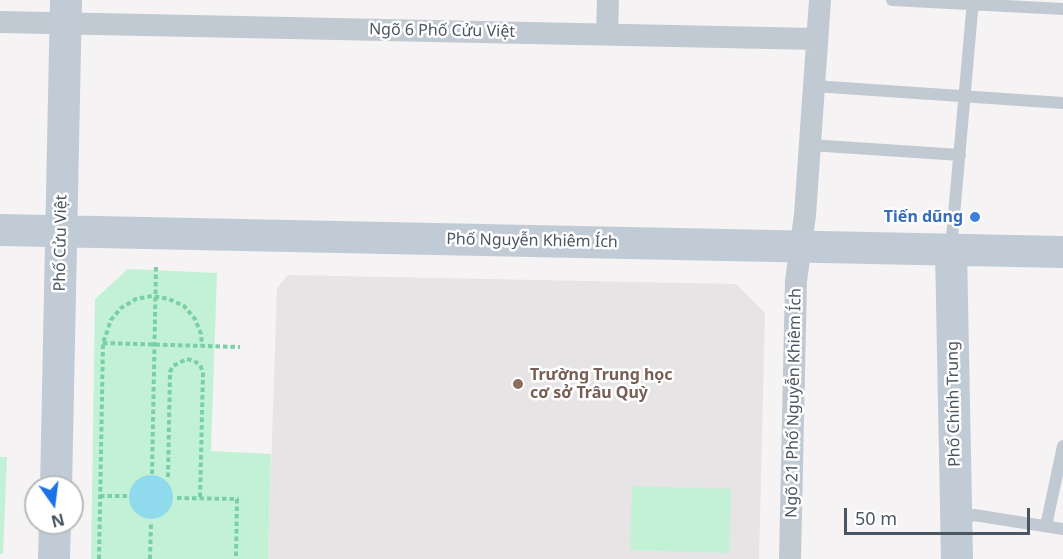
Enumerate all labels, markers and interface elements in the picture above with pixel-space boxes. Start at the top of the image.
street label: Ngõ 6 Phố Cửu Việt [369,20,515,42]
street label: Phố Cửu Việt [51,194,71,292]
place label: Tiến dũng [884,207,963,227]
marker: Tiến dũng [968,210,982,224]
street label: Phố Nguyễn Khiêm Ích [446,230,618,252]
street label: Ngõ 21 Phố Nguyễn Khiêm Ích [782,288,806,518]
street label: Phố Chính Trung [943,341,965,467]
place label: Trường Trung học cơ sở Trâu Quỳ [530,365,673,403]
marker: Trường Trung học cơ sở Trâu Quỳ [511,377,525,391]
north arrow [24,475,84,535]
scale bar [847,496,1033,534]
text: 50 m [855,506,897,530]
text: N [49,508,67,533]

